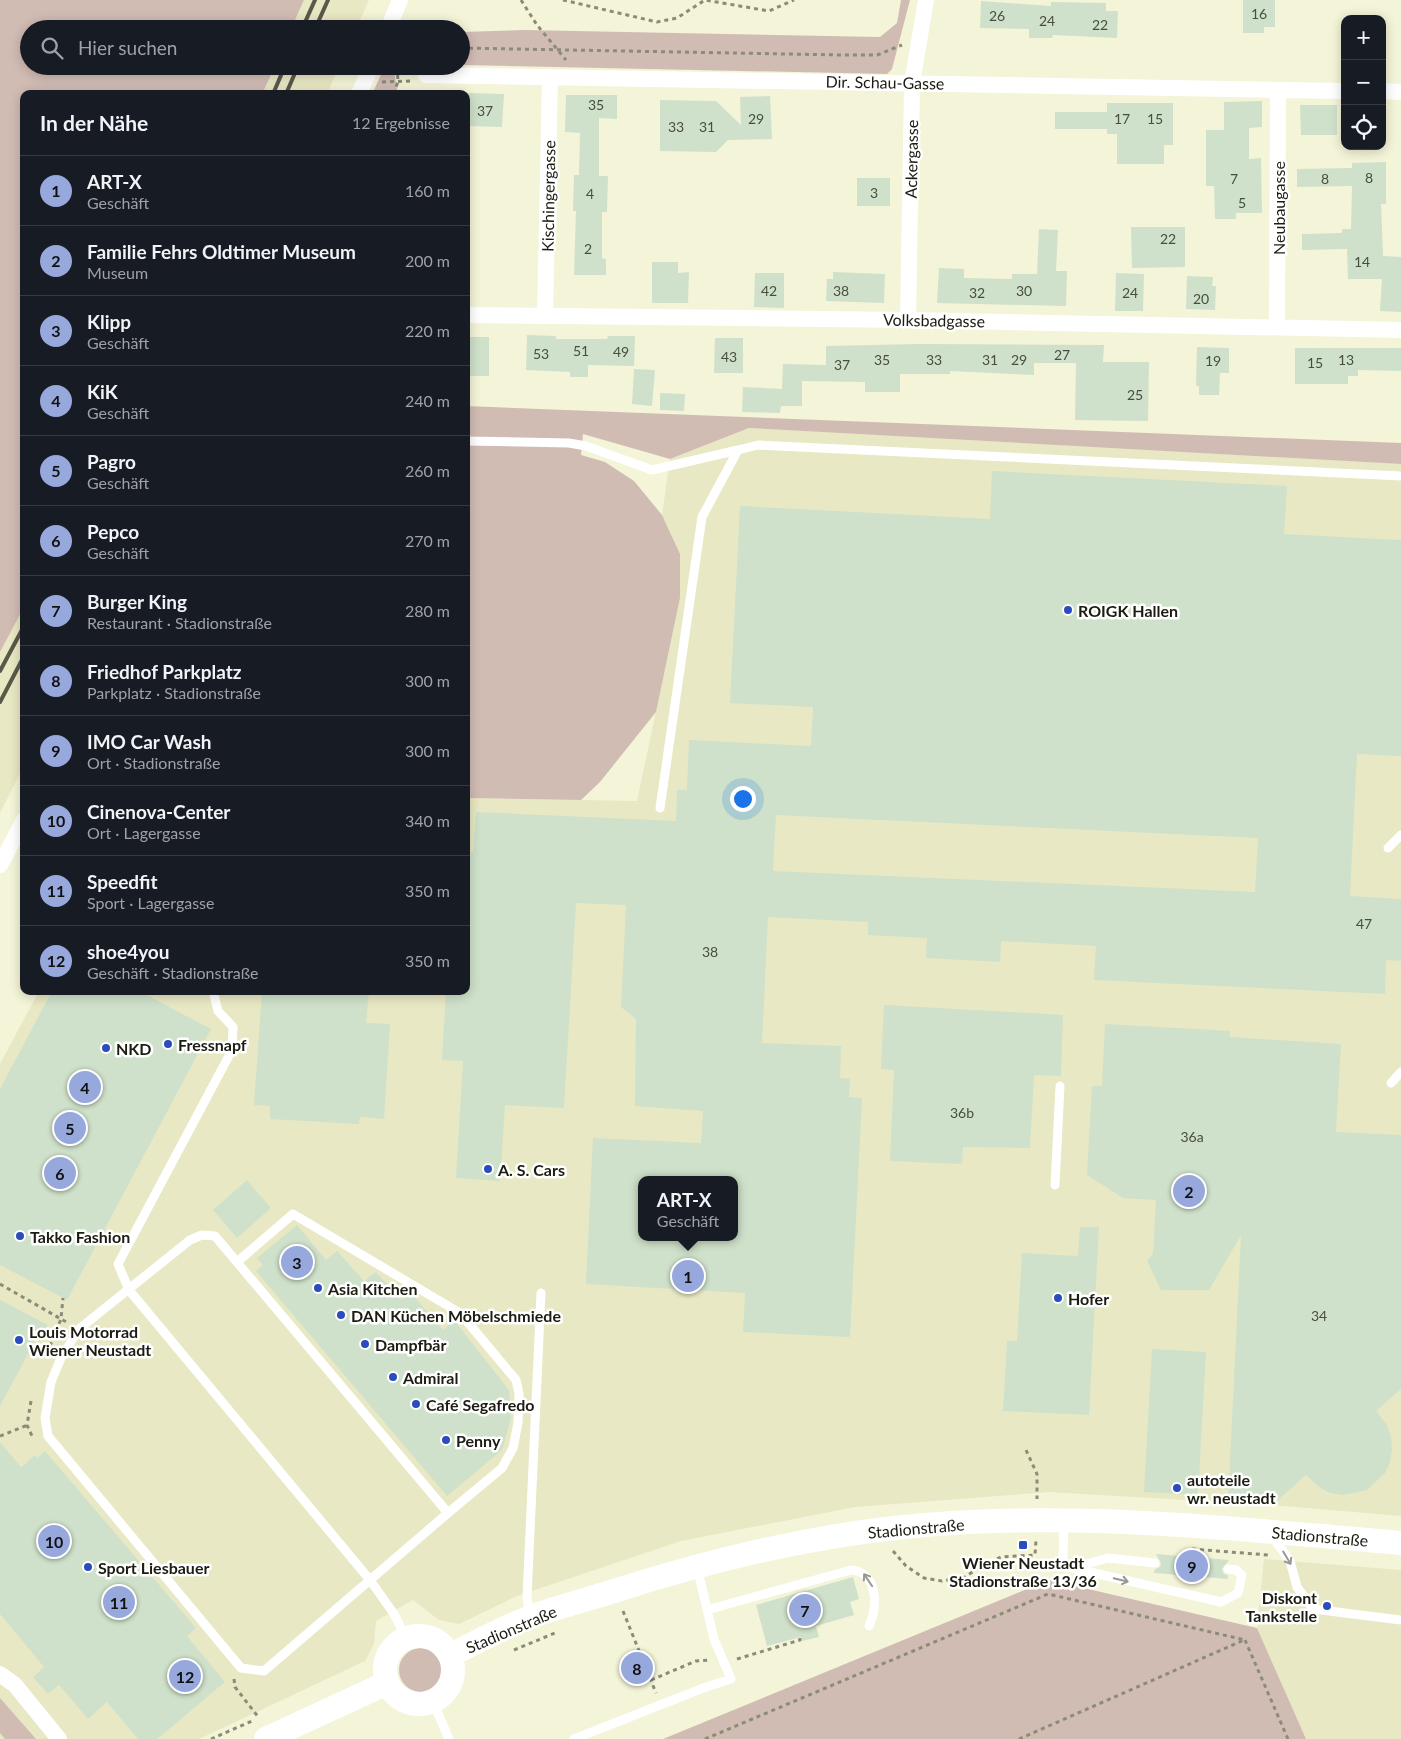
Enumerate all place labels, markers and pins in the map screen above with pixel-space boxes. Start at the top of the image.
place label: ROIGK Hallen [1078,601,1178,620]
marker: ROIGK Hallen [1062,604,1074,616]
place label: Fressnapf [178,1035,247,1054]
marker: Fressnapf [162,1038,174,1050]
place label: NKD [116,1039,151,1058]
marker: NKD [100,1042,112,1054]
pin: 4 [69,1068,101,1106]
pin: 5 [54,1109,86,1147]
pin: 6 [44,1154,76,1192]
place label: A. S. Cars [497,1160,565,1179]
marker: A. S. Cars [482,1163,494,1175]
pin: 2 [1173,1172,1205,1210]
place label: Takko Fashion [30,1227,130,1246]
marker: Takko Fashion [14,1230,26,1242]
pin: 3 [281,1243,313,1281]
pin: 1 [672,1257,704,1295]
place label: Asia Kitchen [327,1279,417,1298]
marker: Asia Kitchen [312,1282,324,1294]
place label: Hofer [1068,1289,1109,1308]
marker: Hofer [1052,1292,1064,1304]
place label: DAN Küchen Möbelschmiede [351,1306,561,1325]
marker: DAN Küchen Möbelschmiede [335,1309,347,1321]
place label: Louis Motorrad Wiener Neustadt [29,1322,151,1359]
marker: Louis Motorrad Wiener Neustadt [13,1334,25,1346]
place label: Dampfbär [375,1335,446,1354]
marker: Dampfbär [359,1338,371,1350]
place label: Admiral [402,1368,458,1387]
marker: Admiral [387,1371,399,1383]
place label: Café Segafredo [426,1395,535,1414]
marker: Café Segafredo [410,1398,422,1410]
place label: Penny [456,1431,501,1450]
marker: Penny [440,1434,452,1446]
place label: autoteile wr. neustadt [1187,1470,1276,1507]
marker: autoteile wr. neustadt [1171,1482,1183,1494]
pin: 10 [38,1522,70,1560]
marker: Wiener Neustadt Stadionstraße 13/36 [1017,1539,1029,1551]
pin: 9 [1176,1547,1208,1585]
place label: Wiener Neustadt Stadionstraße 13/36 [949,1553,1097,1590]
place label: Sport Liesbauer [98,1558,209,1577]
marker: Sport Liesbauer [82,1561,94,1573]
pin: 11 [103,1583,135,1621]
place label: Diskont Tankstelle [1246,1588,1317,1625]
pin: 7 [789,1591,821,1629]
marker: Diskont Tankstelle [1321,1600,1333,1612]
pin: 8 [621,1649,653,1687]
pin: 12 [169,1657,201,1695]

